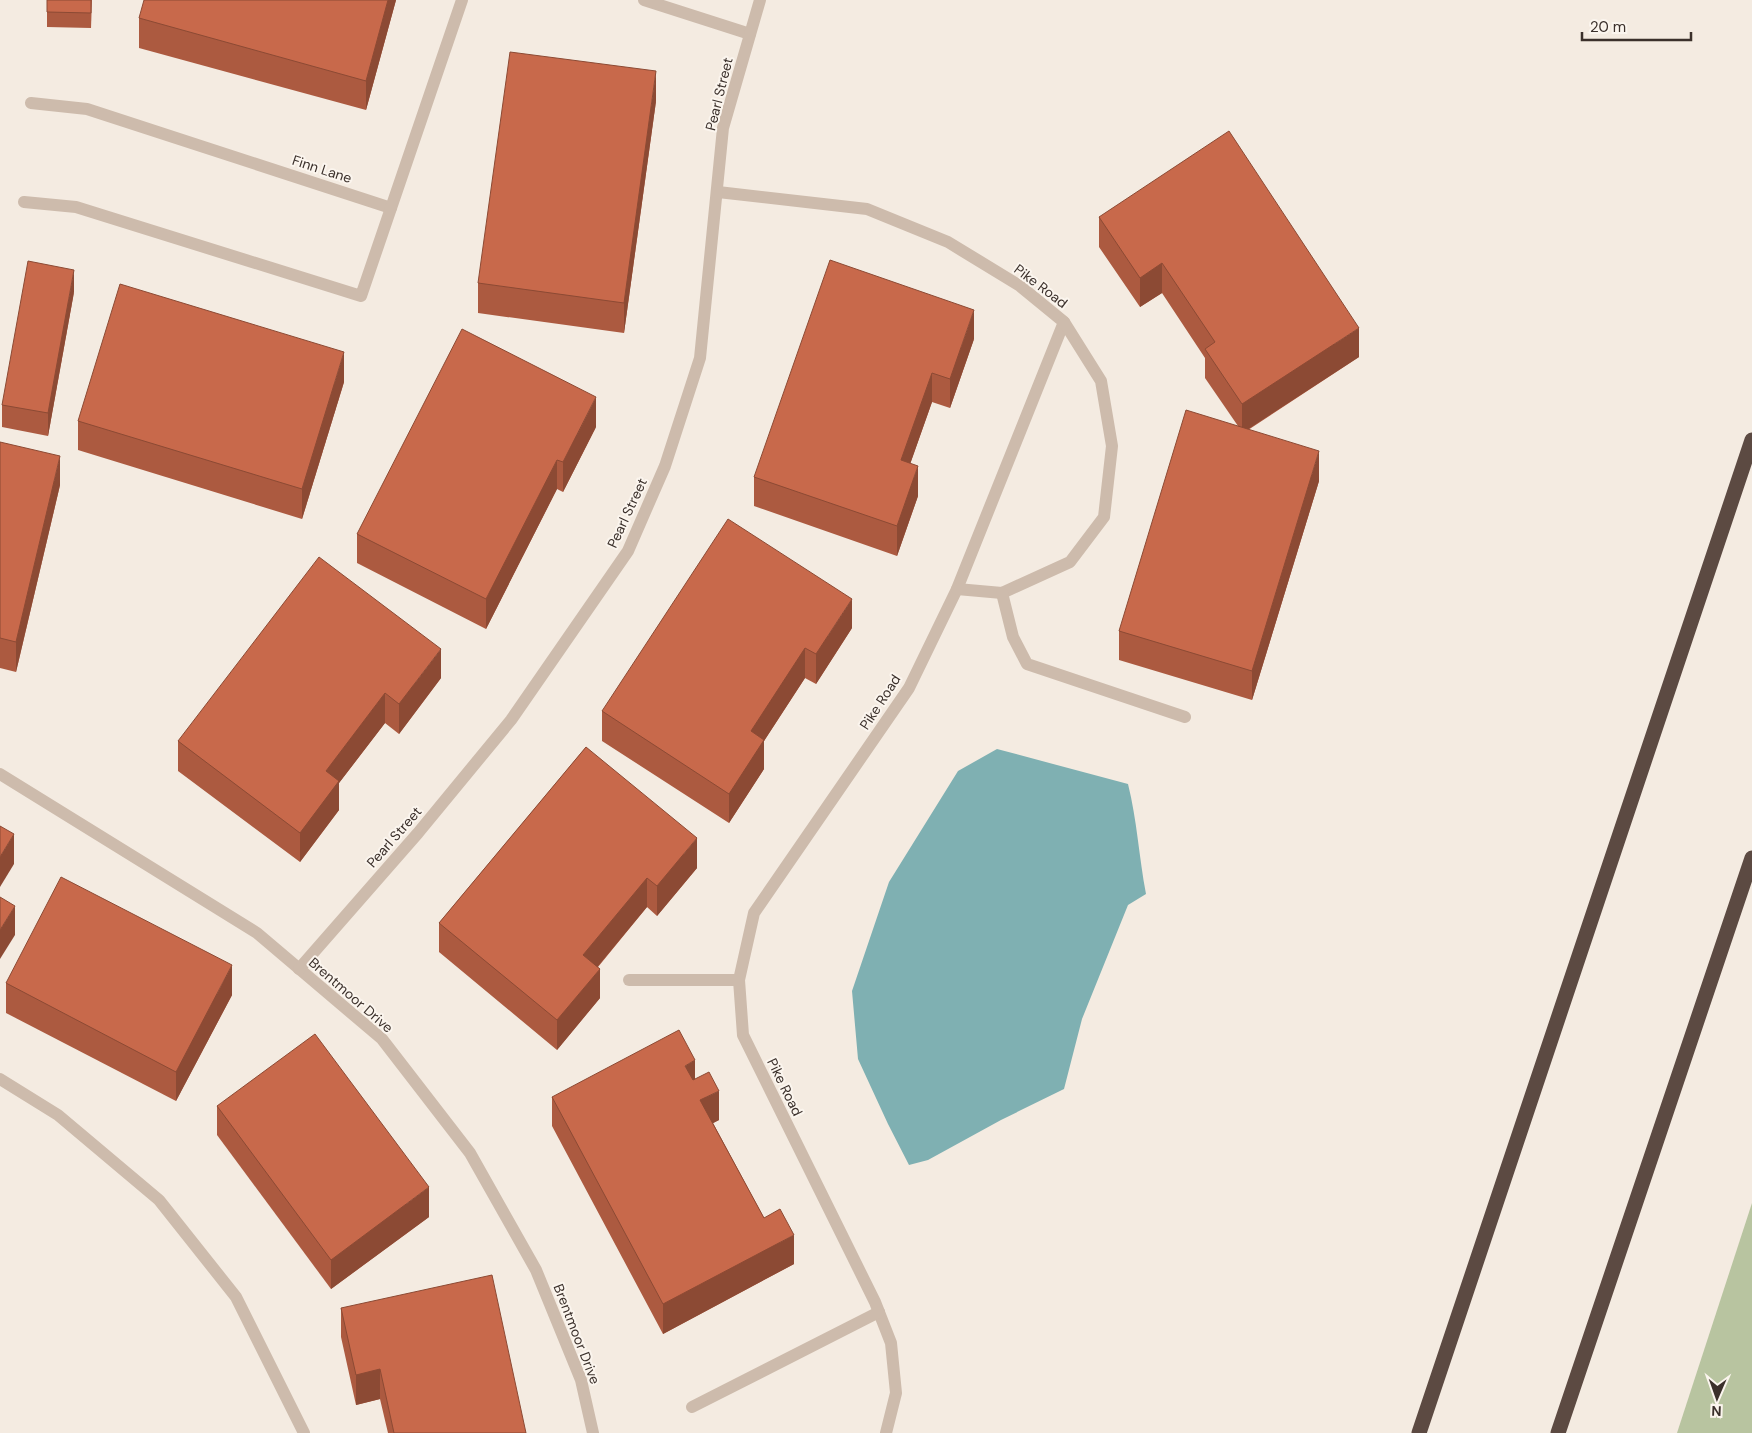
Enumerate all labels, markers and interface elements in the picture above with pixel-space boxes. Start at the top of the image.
scale bar [1582,10,1691,42]
text: 20 m [1590,17,1626,37]
street label: Pearl Street [701,55,737,133]
street label: Finn Lane [290,151,354,187]
street label: Pike Road [1011,260,1071,312]
street label: Pearl Street [603,475,651,551]
street label: Pike Road [855,671,905,733]
street label: Pearl Street [363,803,425,871]
street label: Brentmoor Drive [305,953,397,1037]
street label: Pike Road [763,1055,807,1119]
street label: Brentmoor Drive [550,1281,604,1387]
north arrow [1692,1373,1742,1423]
text: N [1711,1402,1722,1420]

